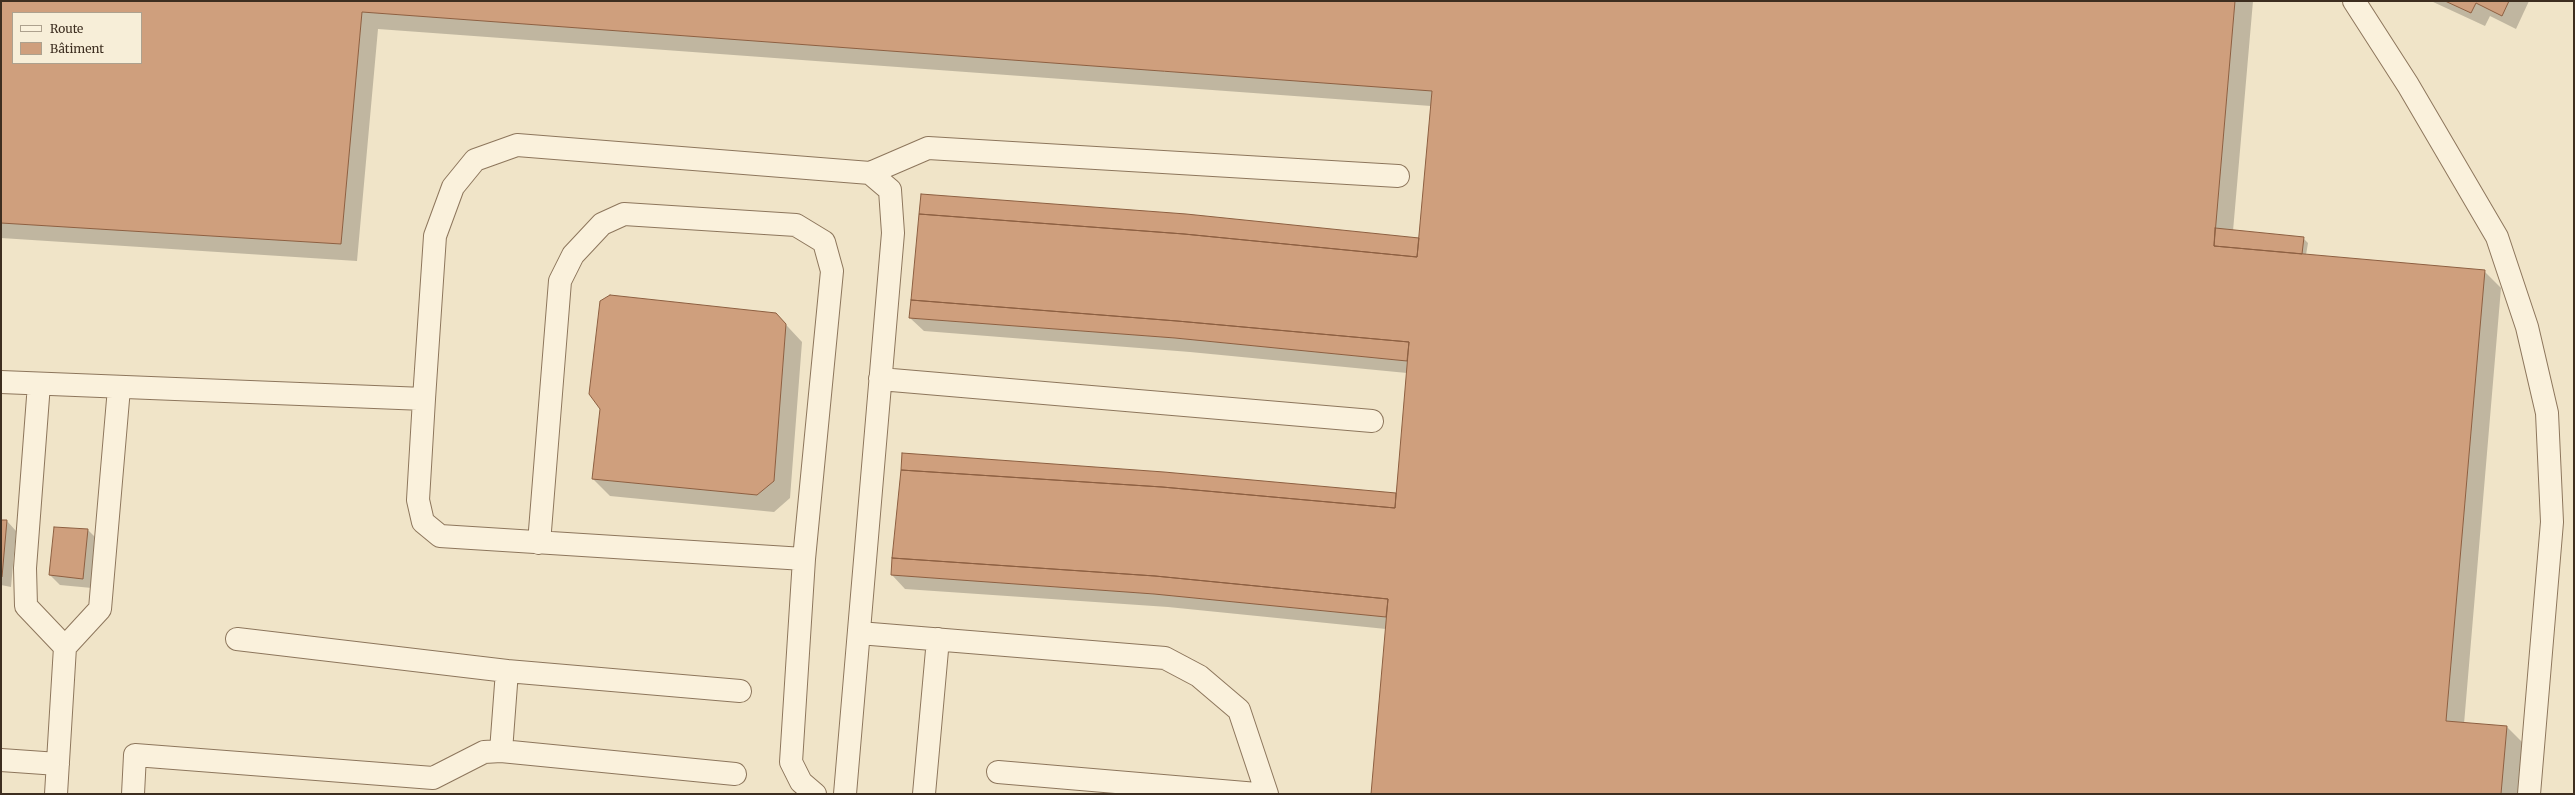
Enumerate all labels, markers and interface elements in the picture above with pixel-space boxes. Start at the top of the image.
legend [12,12,142,64]
text: Route [50,21,83,36]
text: Bâtiment [50,41,104,56]

